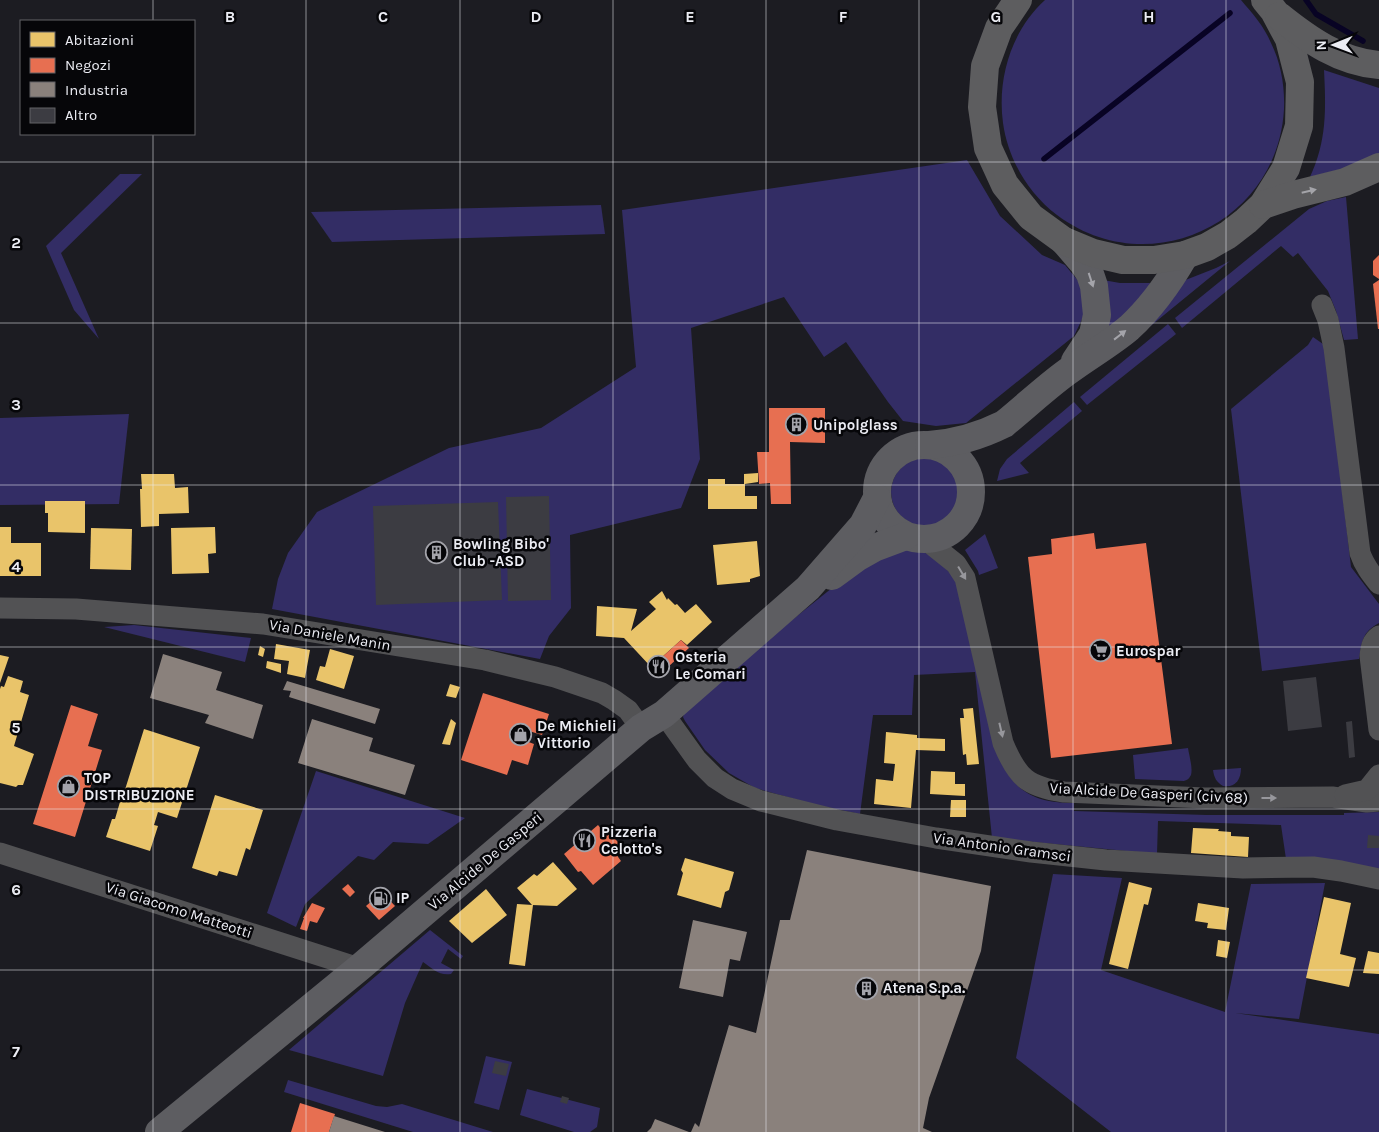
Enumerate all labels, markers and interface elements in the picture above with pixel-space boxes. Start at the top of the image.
text: B [225,7,235,26]
text: C [378,7,388,26]
text: D [531,7,542,26]
text: E [685,7,695,26]
text: F [839,7,848,26]
text: G [991,7,1001,26]
text: H [1143,7,1155,26]
legend [20,20,195,135]
north arrow [1309,20,1359,70]
text: Abitazioni [65,31,134,49]
text: N [1313,40,1330,50]
text: Negozi [65,56,111,74]
text: Industria [65,81,128,99]
text: Altro [65,106,97,124]
one-way arrow [1302,187,1317,195]
text: 2 [11,233,21,252]
one-way arrow [1088,273,1096,288]
one-way arrow [1113,329,1126,340]
text: 3 [11,395,21,414]
building icon: Unipolglass [785,413,809,437]
place label: Unipolglass [813,416,898,434]
place label: Bowling Bibo' Club -ASD [453,535,549,570]
building icon: Bowling Bibo' Club -ASD [425,541,449,565]
text: 4 [11,557,21,576]
one-way arrow [957,566,966,579]
street label: Via Daniele Manin [268,615,392,655]
supermarket icon: Eurospar [1088,639,1112,663]
place label: Eurospar [1116,642,1180,660]
place label: Osteria Le Comari [675,648,746,683]
restaurant icon: Osteria Le Comari [647,654,671,678]
place label: De Michieli Vittorio [537,717,617,752]
text: 5 [11,718,21,737]
one-way arrow [997,722,1005,738]
shop icon: De Michieli Vittorio [509,723,533,747]
place label: TOP DISTRIBUZIONE [84,769,194,804]
shop icon: TOP DISTRIBUZIONE [56,775,80,799]
street label: Via Alcide De Gasperi (civ 68) [1049,779,1249,807]
one-way arrow [1261,794,1277,802]
street label: Via Alcide De Gasperi [424,808,546,914]
place label: Pizzeria Celotto's [601,823,663,858]
street label: Via Antonio Gramsci [932,828,1072,866]
restaurant icon: Pizzeria Celotto's [573,829,597,853]
street label: Via Giacomo Matteotti [104,878,254,942]
text: 6 [11,880,21,899]
fuel station icon: IP [368,886,392,910]
place label: IP [396,889,410,907]
building icon: Atena S.p.a. [855,976,879,1000]
place label: Atena S.p.a. [883,979,965,997]
text: 7 [12,1042,20,1061]

